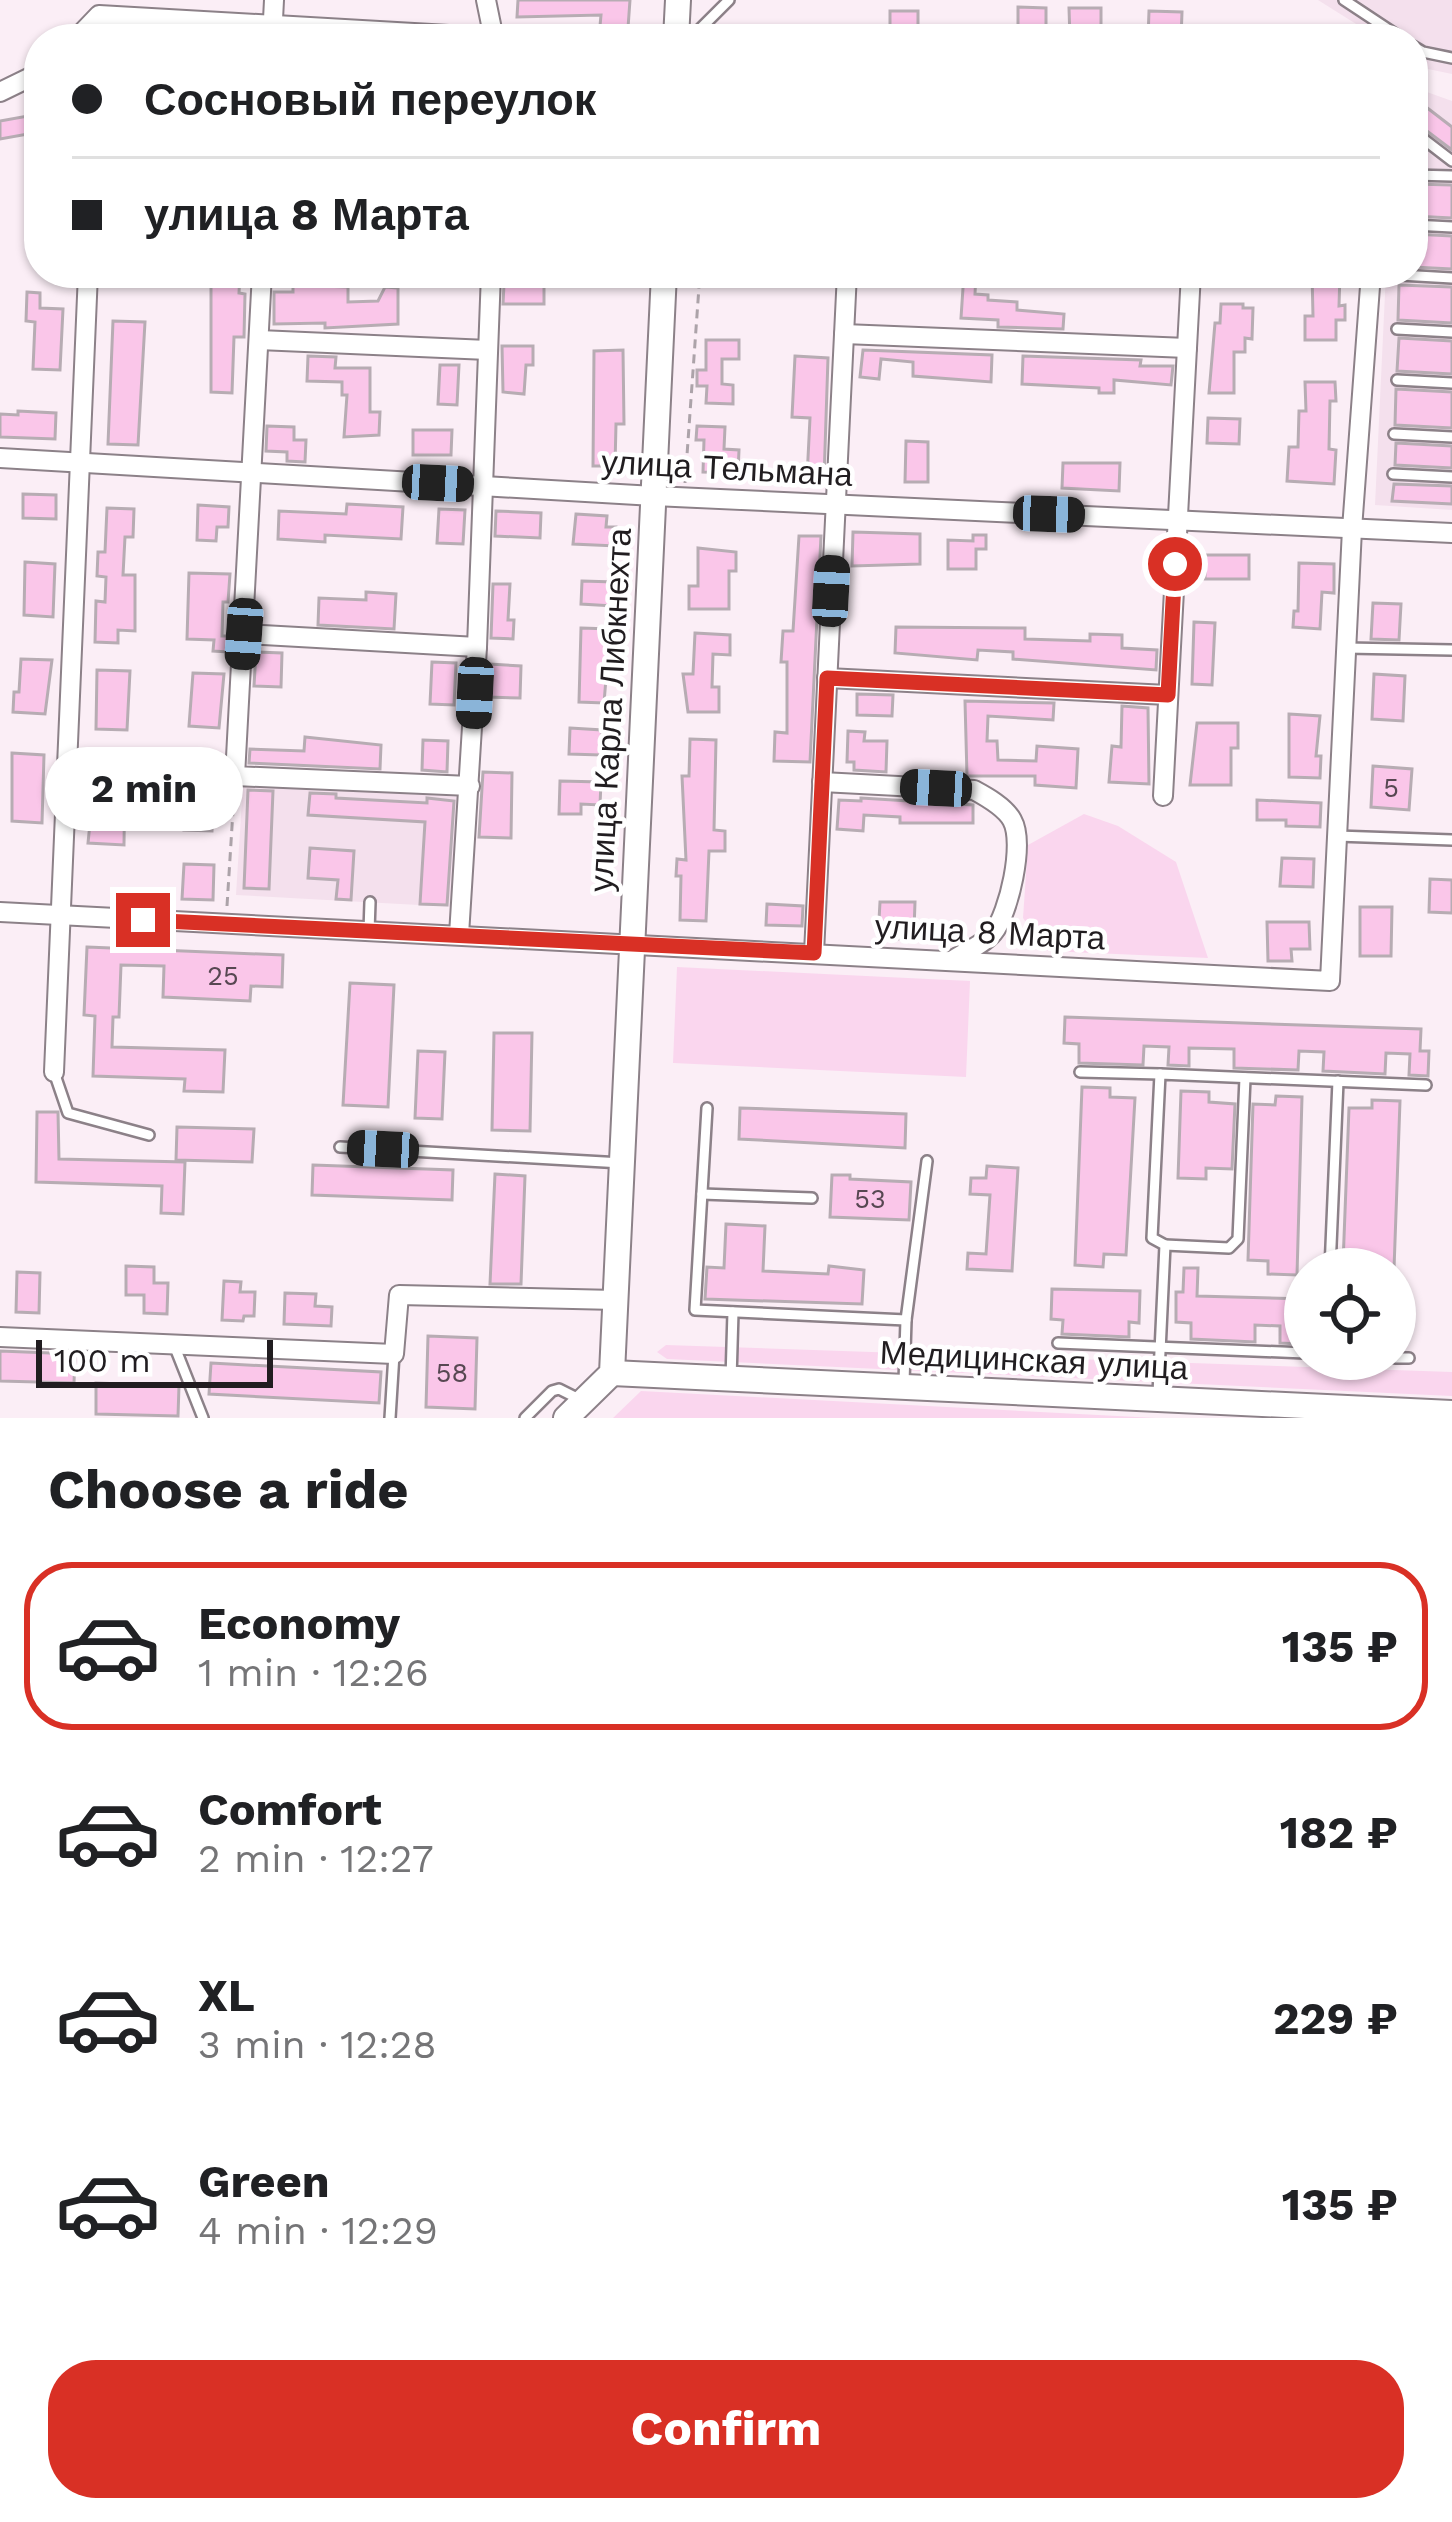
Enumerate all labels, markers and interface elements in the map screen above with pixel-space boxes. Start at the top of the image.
text: Сосновый переулок [144,73,596,126]
text: улица 8 Марта [144,188,469,241]
street label: улица Тельмана [600,442,854,494]
car [401,463,475,503]
car [1012,495,1086,533]
street label: улица Карла Либкнехта [581,527,639,893]
route start [1148,537,1202,591]
car [811,554,851,628]
car [224,597,264,671]
car [455,656,495,730]
callout: 2 min [44,746,242,830]
text: 2 min [91,766,197,811]
car [899,768,973,808]
house number: 5 [1383,772,1399,804]
route end [116,893,170,947]
street label: улица 8 Марта [874,906,1107,958]
house number: 25 [207,960,239,992]
car [346,1129,420,1169]
house number: 53 [854,1183,886,1215]
map controls [1284,1248,1416,1380]
button: locate [1284,1248,1416,1380]
street label: Медицинская улица [879,1332,1190,1388]
scale bar [36,1334,273,1387]
text: 100 m [54,1341,151,1380]
house number: 58 [436,1357,468,1389]
text: Choose a ride [48,1458,409,1521]
icon: car [54,1592,162,1700]
text: Economy [198,1597,400,1650]
text: 135 ₽ [1282,1620,1398,1673]
text: 1 min · 12:26 [198,1650,429,1695]
icon: car [54,1778,162,1886]
text: Comfort [198,1783,382,1836]
text: 182 ₽ [1280,1806,1398,1859]
text: 2 min · 12:27 [198,1836,434,1881]
icon: car [54,1964,162,2072]
text: XL [198,1969,255,2022]
text: 229 ₽ [1273,1992,1398,2045]
text: 3 min · 12:28 [198,2022,437,2067]
icon: car [54,2150,162,2258]
text: Green [198,2155,330,2208]
text: 135 ₽ [1282,2178,1398,2231]
text: 4 min · 12:29 [198,2208,438,2253]
button: Confirm [48,2360,1404,2498]

